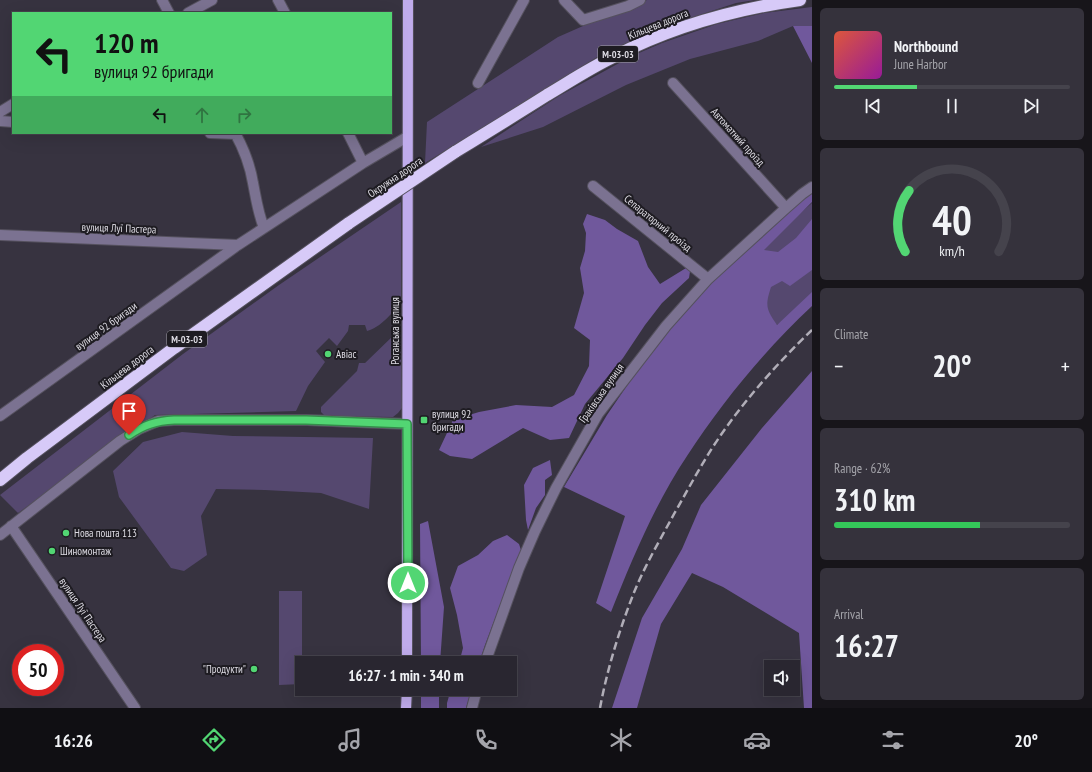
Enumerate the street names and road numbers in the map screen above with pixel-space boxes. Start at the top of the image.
street label: Кільцева дорога [626,6,690,42]
road number: М-03-03 [598,46,638,62]
street label: Автоматний проїзд [708,105,768,169]
street label: Окружна дорога [365,153,425,201]
street label: Сепараторний проїзд [621,192,695,255]
street label: вулиця Луї Пастера [81,220,157,236]
street label: Роганська вулиця [388,297,402,365]
street label: вулиця 92 бригади [72,299,140,353]
road number: М-03-03 [167,331,207,347]
street label: Кільцева дорога [97,342,157,392]
street label: Граківська вулиця [575,361,627,425]
street label: вулиця Луї Пастера [56,575,110,645]

